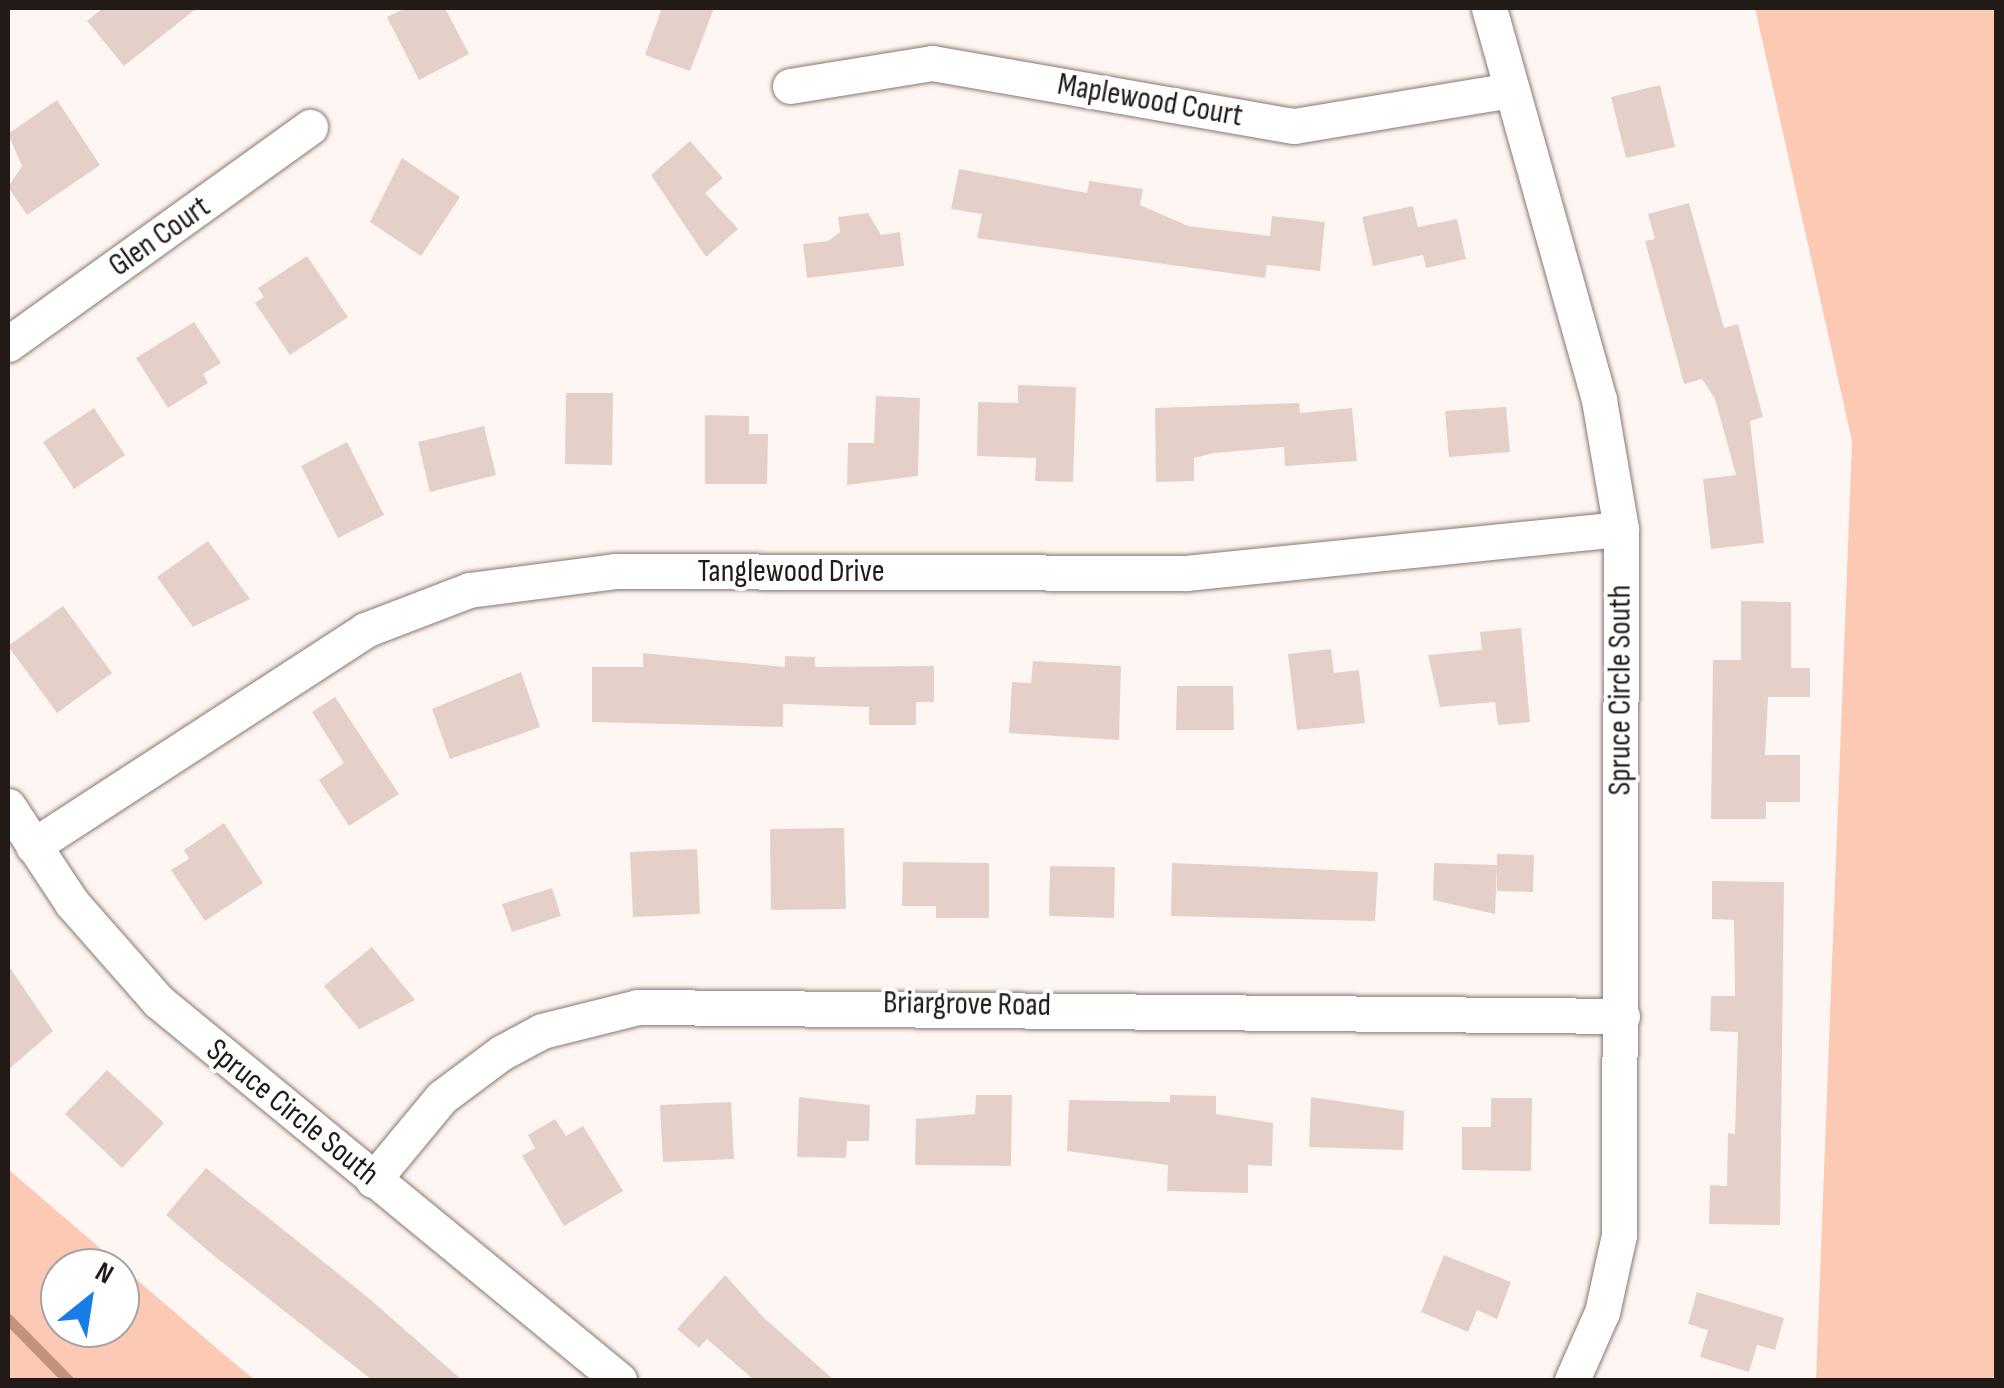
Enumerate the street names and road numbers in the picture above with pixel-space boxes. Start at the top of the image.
street label: Maplewood Court [1054,66,1246,136]
street label: Glen Court [102,188,218,286]
street label: Tanglewood Drive [697,553,885,591]
street label: Spruce Circle South [1602,585,1640,795]
street label: Briargrove Road [883,984,1051,1026]
street label: Spruce Circle South [198,1032,386,1194]

